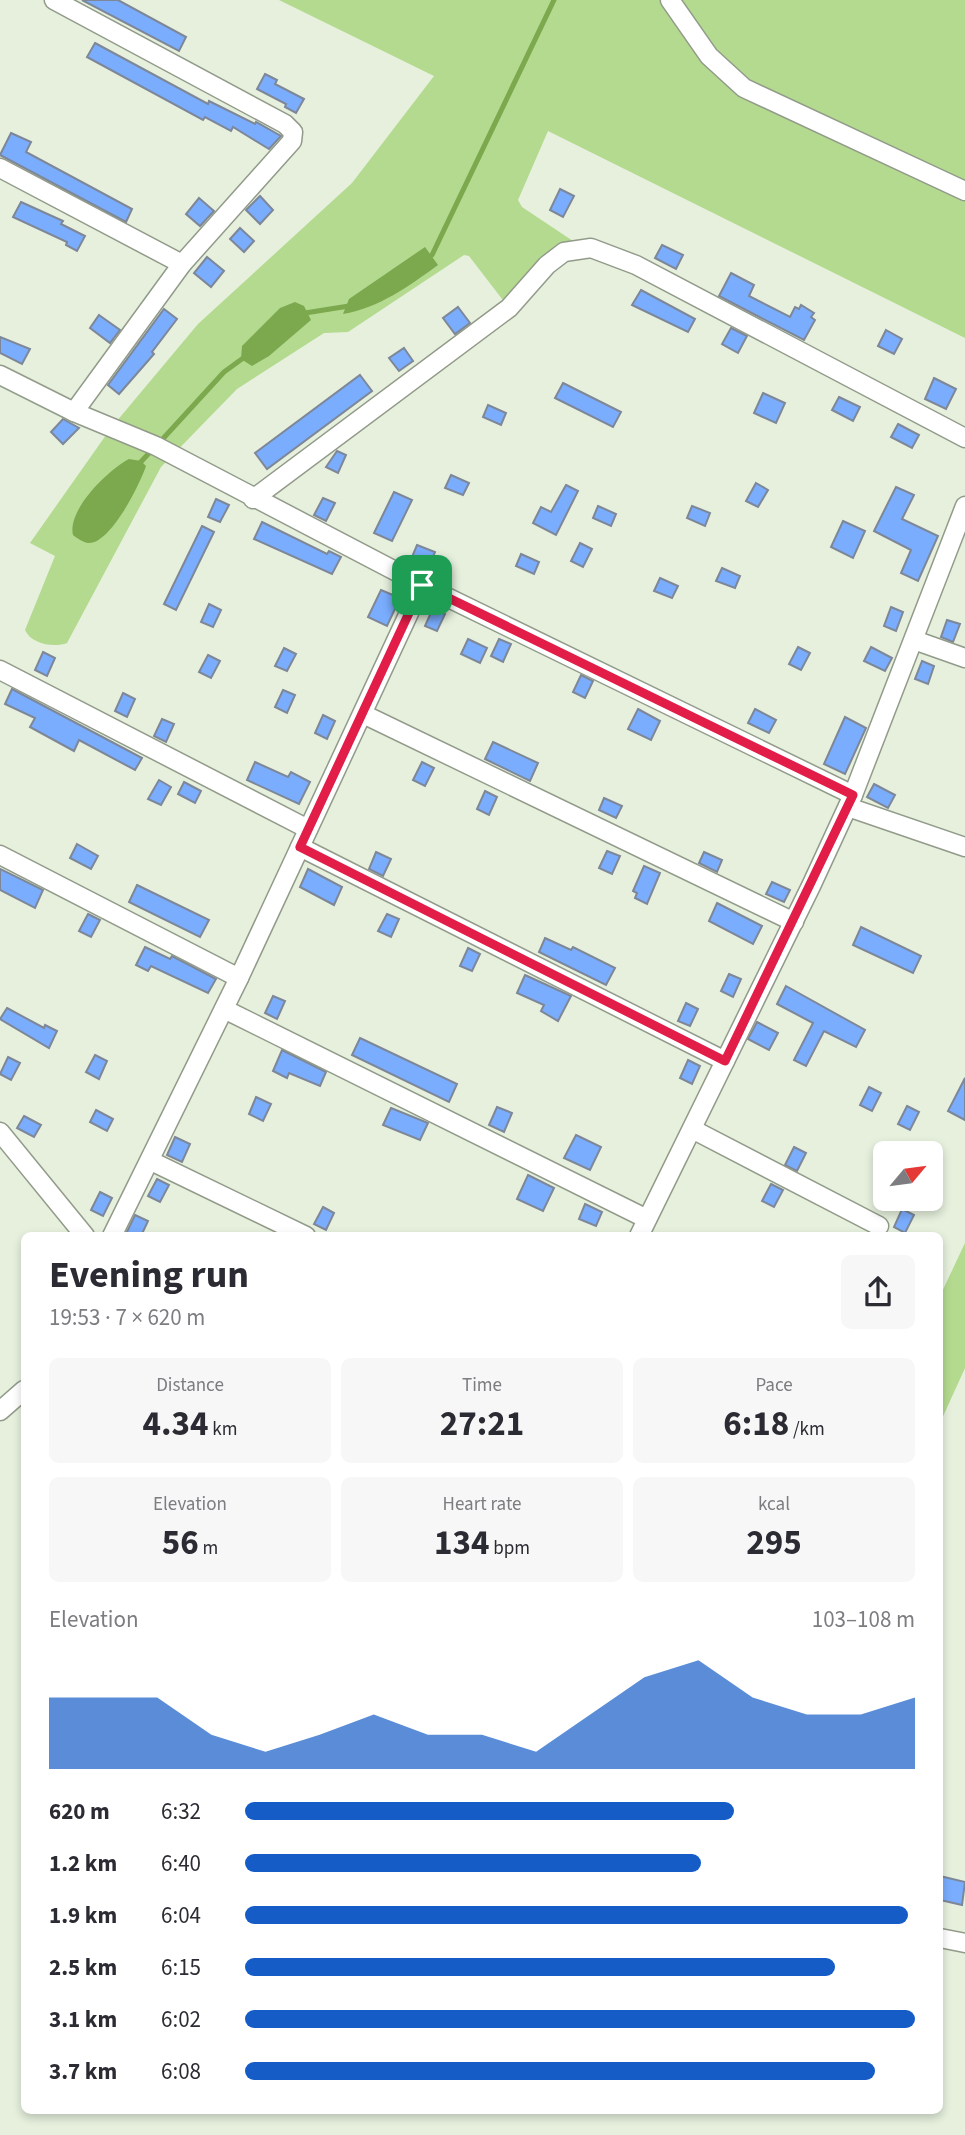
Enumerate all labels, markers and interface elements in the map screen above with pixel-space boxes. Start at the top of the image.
pin [392,555,452,615]
icon: arrive [403,566,441,604]
north arrow [873,1141,943,1211]
map controls [873,1141,943,1211]
text: Evening run [49,1248,249,1302]
button: share [841,1255,915,1329]
text: 19:53 · 7 × 620 m [49,1301,205,1334]
text: Distance [156,1372,224,1399]
text: Time [462,1372,502,1399]
text: Pace [755,1372,793,1399]
text: 4.34 [143,1399,208,1449]
text: 27:21 [440,1399,524,1449]
text: 6:18 [723,1399,789,1449]
text: km [208,1416,237,1443]
text: /km [789,1416,825,1443]
text: Elevation [153,1491,227,1518]
text: Heart rate [443,1491,522,1518]
text: kcal [758,1491,790,1518]
text: 56 [162,1518,199,1568]
text: 134 [434,1518,489,1568]
text: 295 [746,1518,802,1568]
text: m [199,1535,218,1562]
text: bpm [489,1535,530,1562]
text: Elevation [49,1603,139,1636]
text: 103–108 m [812,1603,915,1636]
text: 620 m [49,1795,110,1828]
text: 6:32 [161,1795,201,1828]
text: 1.2 km [49,1847,117,1880]
text: 6:40 [161,1847,201,1880]
text: 1.9 km [49,1899,117,1932]
text: 6:04 [161,1899,201,1932]
text: 2.5 km [49,1951,117,1984]
text: 6:15 [161,1951,201,1984]
text: 3.1 km [49,2003,117,2036]
text: 6:02 [161,2003,201,2036]
text: 3.7 km [49,2055,117,2088]
text: 6:08 [161,2055,201,2088]

